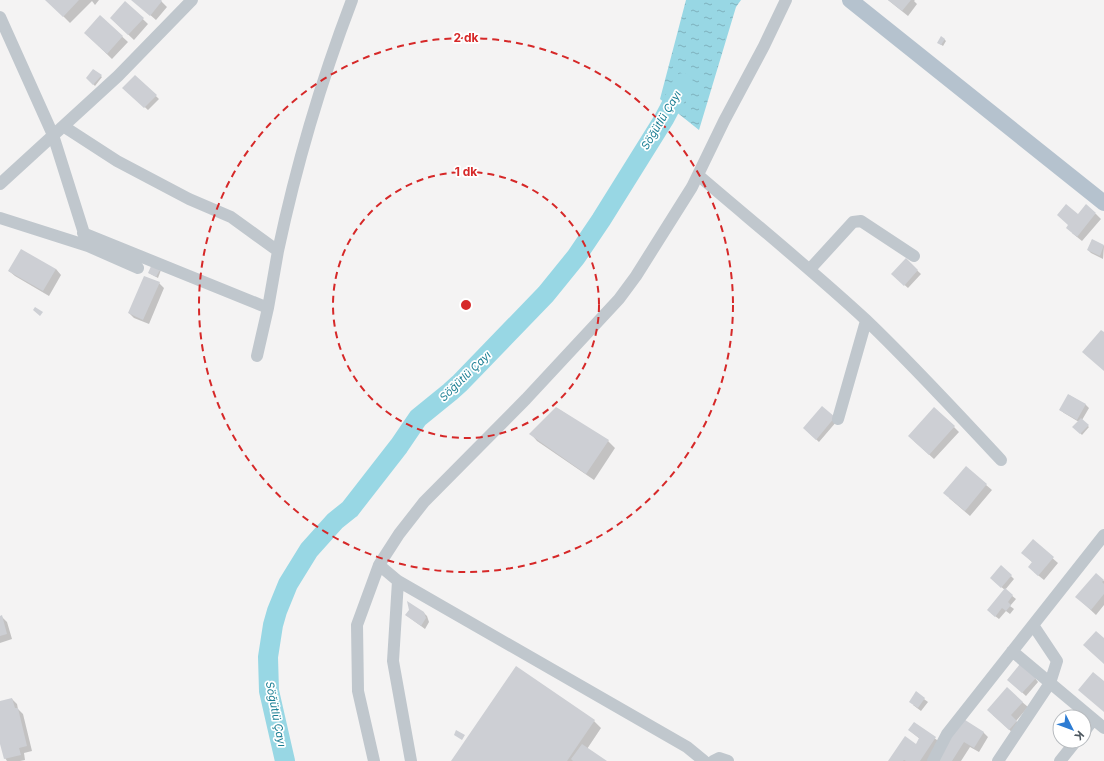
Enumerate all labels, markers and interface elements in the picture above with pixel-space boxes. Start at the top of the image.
text: 2 dk [454,30,478,45]
water label: Söğütlü Çayı [638,88,684,152]
text: 1 dk [455,164,477,179]
centre of rings [459,298,473,312]
water label: Söğütlü Çayı [436,348,494,404]
water label: Söğütlü Çayı [263,680,289,748]
north arrow [1052,709,1092,749]
text: K [1072,728,1087,743]

